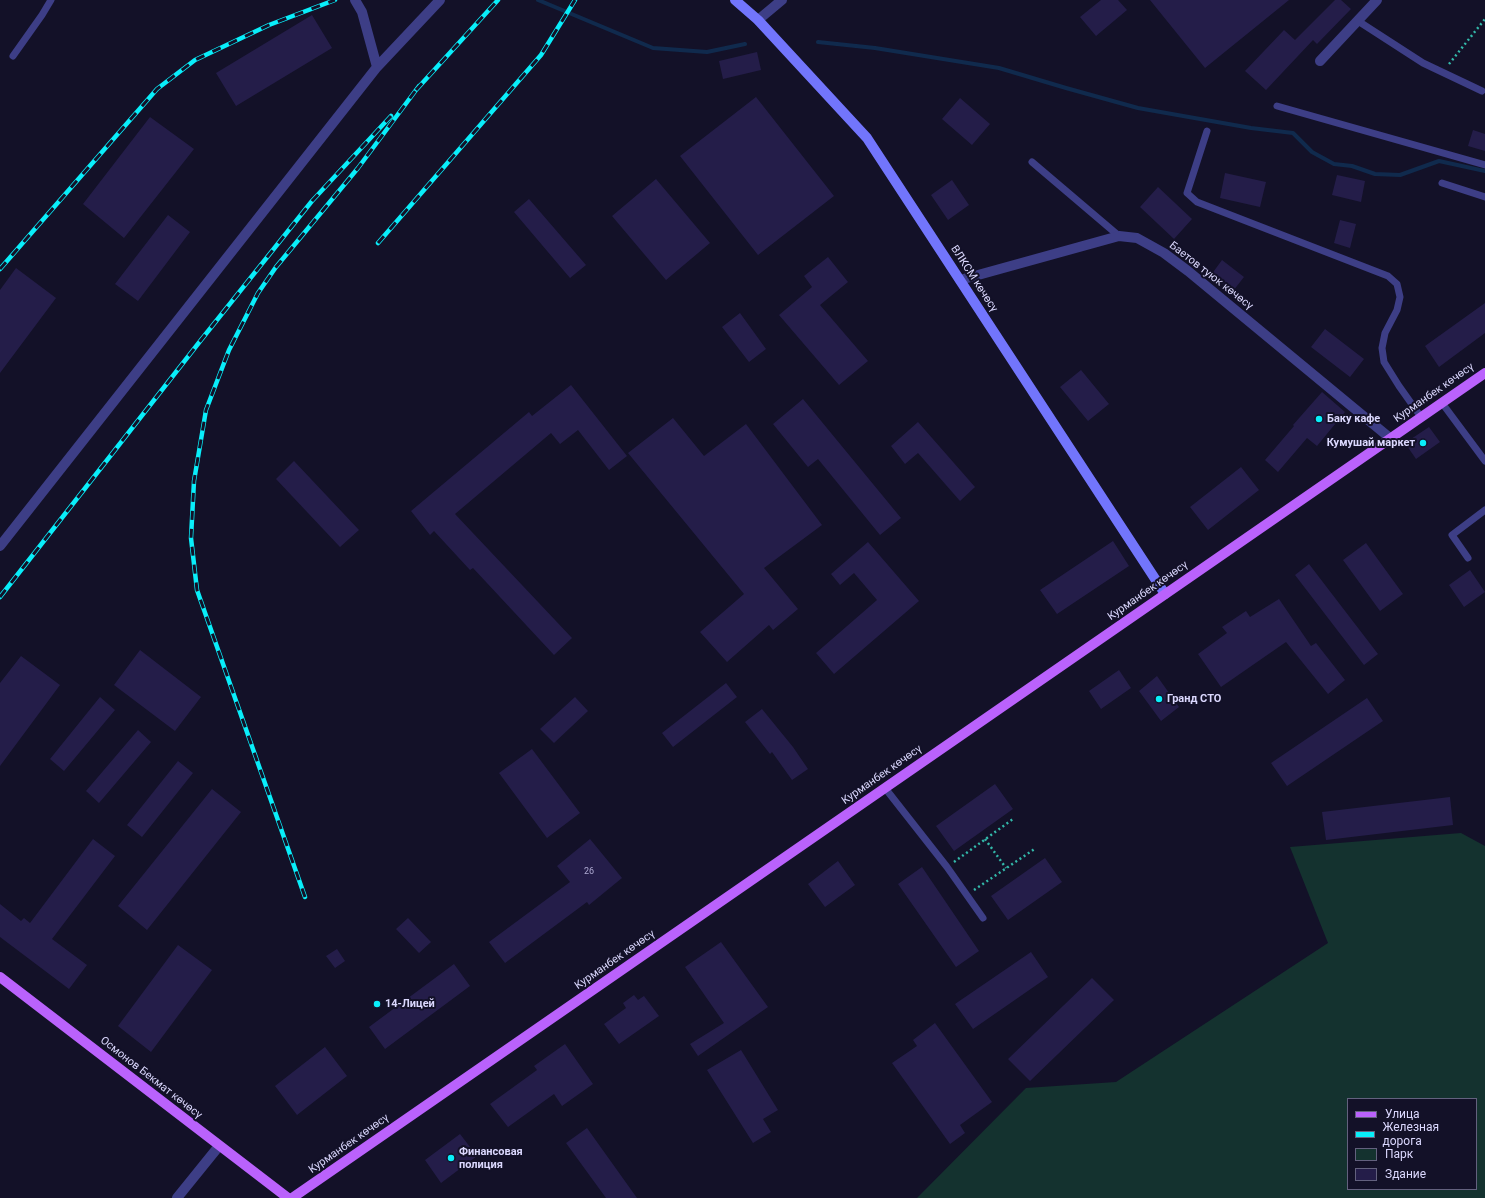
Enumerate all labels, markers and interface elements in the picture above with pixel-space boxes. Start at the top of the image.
street label: Баетов туюк көчөсү [1166,239,1256,313]
street label: ВЛКСМ көчөсү [948,243,1000,315]
street label: Курманбек көчөсү [1391,360,1477,426]
place label: Баку кафе [1327,412,1380,426]
marker: Баку кафе [1314,414,1324,424]
place label: Кумушай маркет [1327,436,1415,450]
marker: Кумушай маркет [1418,438,1428,448]
street label: Курманбек көчөсү [1105,558,1191,624]
place label: Гранд СТО [1167,692,1221,706]
marker: Гранд СТО [1154,694,1164,704]
street label: Курманбек көчөсү [839,742,925,808]
house number: 26 [584,867,594,877]
street label: Курманбек көчөсү [572,927,658,993]
place label: 14-Лицей [385,997,435,1011]
marker: 14-Лицей [372,999,382,1009]
street label: Осмонов Бекмат көчөсү [97,1034,205,1122]
legend [1347,1098,1477,1190]
text: Улица [1385,1107,1420,1121]
street label: Курманбек көчөсү [306,1111,392,1177]
text: Железная дорога [1383,1120,1439,1148]
place label: Финансовая полиция [459,1145,523,1171]
text: Парк [1385,1147,1413,1161]
marker: Финансовая полиция [446,1153,456,1163]
text: Здание [1385,1167,1426,1181]

